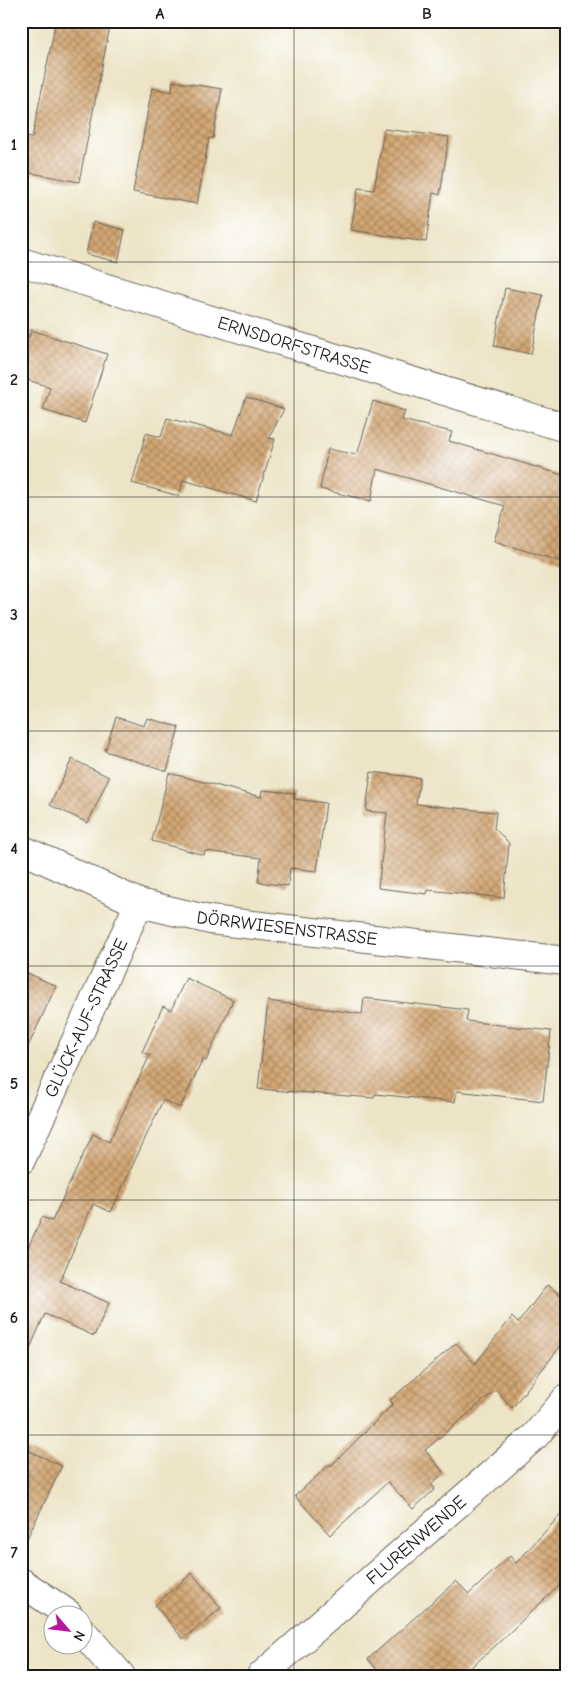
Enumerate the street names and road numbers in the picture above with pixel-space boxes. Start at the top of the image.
street label: ERNSDORFSTRASSE [215,312,373,379]
street label: DÖRRWIESENSTRASSE [195,907,379,950]
street label: GLÜCK-AUF-STRASSE [40,935,133,1101]
street label: FLURENWENDE [362,1491,471,1589]

